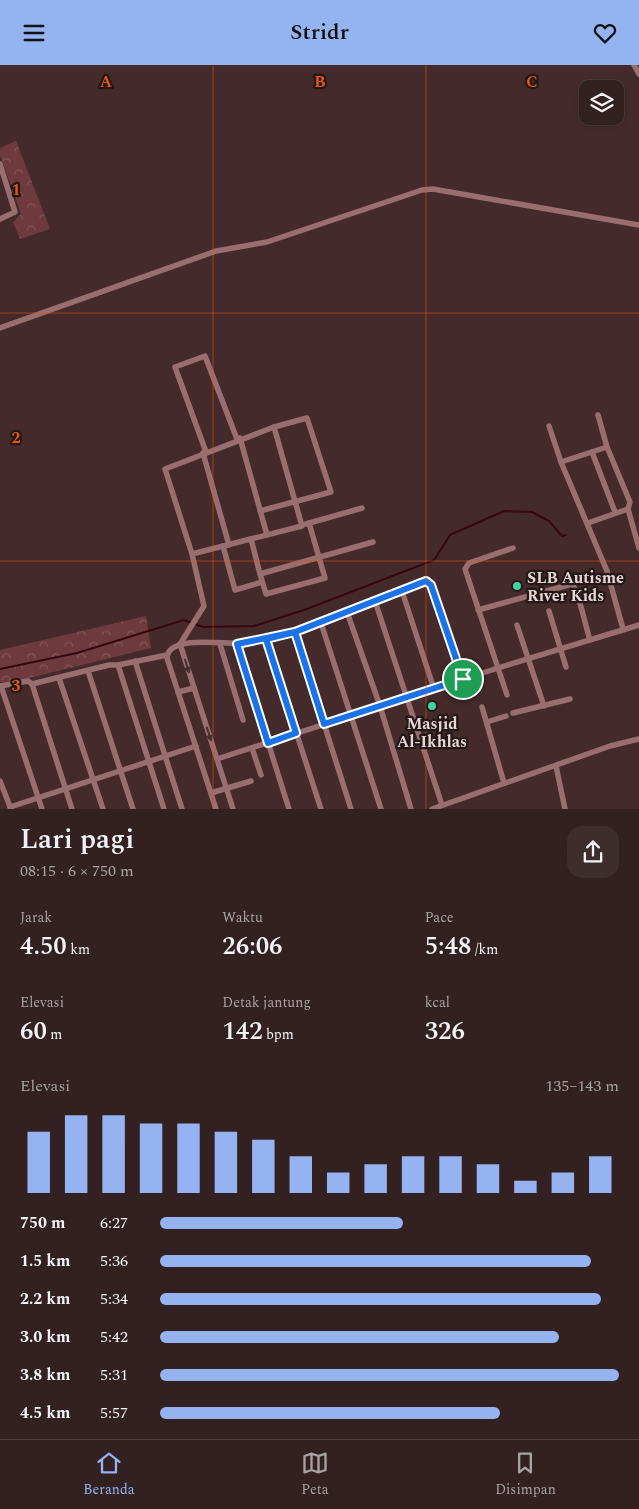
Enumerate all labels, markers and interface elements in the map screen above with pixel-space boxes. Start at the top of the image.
text: Stridr [290,16,349,49]
icon: menu [20,19,48,47]
icon: heart [591,19,619,47]
text: A [100,70,113,94]
text: B [314,70,326,94]
text: C [526,70,538,94]
map controls [579,80,624,125]
button: layers [579,80,624,125]
text: 1 [12,178,20,202]
text: 2 [12,426,21,450]
place label: SLB Autisme River Kids [527,566,624,608]
marker: SLB Autisme River Kids [511,580,523,592]
one-way arrow [184,658,191,673]
pin [442,658,484,700]
icon: arrive [449,665,477,693]
text: 3 [12,674,21,698]
marker: Masjid Al-Ikhlas [426,700,438,712]
place label: Masjid Al-Ikhlas [397,712,467,754]
one-way arrow [205,727,213,742]
text: Lari pagi [20,818,134,861]
button: share [567,826,619,878]
text: 08:15 · 6 × 750 m [20,859,134,883]
text: Jarak [20,907,52,928]
text: Waktu [222,907,263,928]
text: Pace [425,907,454,928]
text: 4.50 [20,928,67,966]
text: 26:06 [222,928,282,966]
text: 5:48 [425,928,471,966]
text: km [67,939,90,960]
text: /km [471,939,498,960]
text: Elevasi [20,992,64,1013]
text: Detak jantung [222,992,311,1013]
text: kcal [425,992,450,1013]
text: 60 [20,1013,47,1051]
text: 142 [222,1013,263,1051]
text: 326 [425,1013,465,1051]
text: m [47,1024,62,1045]
text: bpm [263,1024,294,1045]
text: Elevasi [20,1074,70,1098]
text: 135–143 m [545,1074,619,1098]
text: 750 m [20,1211,65,1235]
text: 6:27 [100,1211,128,1235]
text: 1.5 km [20,1249,70,1273]
text: 5:36 [100,1249,128,1273]
text: 2.2 km [20,1287,70,1311]
text: 5:34 [100,1287,128,1311]
text: 3.0 km [20,1325,70,1349]
text: 5:42 [100,1325,128,1349]
text: 3.8 km [20,1363,70,1387]
text: 5:31 [100,1363,128,1387]
text: 4.5 km [20,1401,70,1425]
text: 5:57 [100,1401,128,1425]
tab: Beranda [83,1449,135,1500]
tab: Peta [301,1449,329,1500]
tab: Disimpan [495,1449,556,1500]

